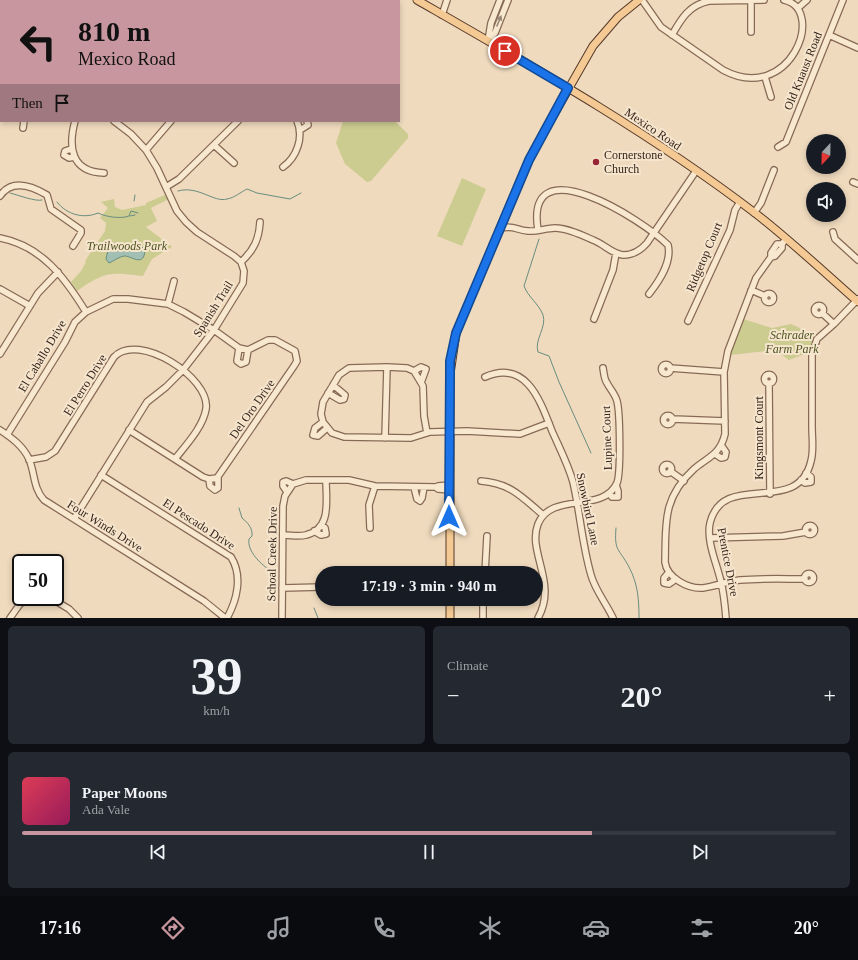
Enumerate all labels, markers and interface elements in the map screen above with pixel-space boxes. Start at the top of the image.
one-way arrow [497,15,503,27]
icon: left [12,16,64,68]
text: 810 m [78,16,150,47]
street label: Old Knaust Road [781,30,825,112]
pin [488,34,522,68]
icon: arrive [494,40,516,62]
text: Mexico Road [78,49,175,69]
icon: arrive [51,92,73,114]
text: Then [12,95,43,111]
street label: Mexico Road [622,105,684,153]
north arrow [806,134,846,174]
map controls [806,134,846,222]
place label: Cornerstone Church [604,148,663,176]
marker: Cornerstone Church [591,157,601,167]
button: sound [806,182,846,222]
street label: Ridgetop Court [683,219,725,294]
park label: Trailwoods Park [87,239,168,253]
street label: Spanish Trail [190,278,236,340]
street label: El Caballo Drive [15,318,69,394]
park label: Schrader Farm Park [765,328,819,356]
street label: El Perro Drive [61,352,109,418]
street label: Del Oro Drive [226,377,278,441]
street label: Kingsmont Court [752,395,766,480]
street label: Lupine Court [599,405,615,470]
street label: Snowbird Lane [573,472,603,546]
street label: El Pescado Drive [160,495,238,553]
position arrow [428,496,470,538]
street label: Four Winds Drive [65,497,145,555]
street label: Schoal Creek Drive [264,507,280,601]
street label: Prentice Drive [714,526,742,598]
speed limit sign: 50 [12,554,64,606]
text: 17:19 · 3 min · 940 m [362,578,497,594]
text: 39 [191,648,243,705]
text: Climate [447,658,488,673]
text: 20° [621,680,663,713]
text: − [447,683,459,708]
text: + [824,683,836,708]
text: km/h [203,703,230,718]
text: Paper Moons [82,785,167,801]
text: Ada Vale [82,802,130,817]
icon: previous [147,841,169,863]
icon: pause [418,841,440,863]
icon: next [689,841,711,863]
icon: directions [159,914,187,942]
icon: music [265,914,293,942]
icon: phone [370,914,398,942]
icon: climate [476,914,504,942]
icon: car [582,914,610,942]
icon: filters [688,914,716,942]
text: 17:16 [39,918,81,938]
text: 20° [794,918,819,938]

